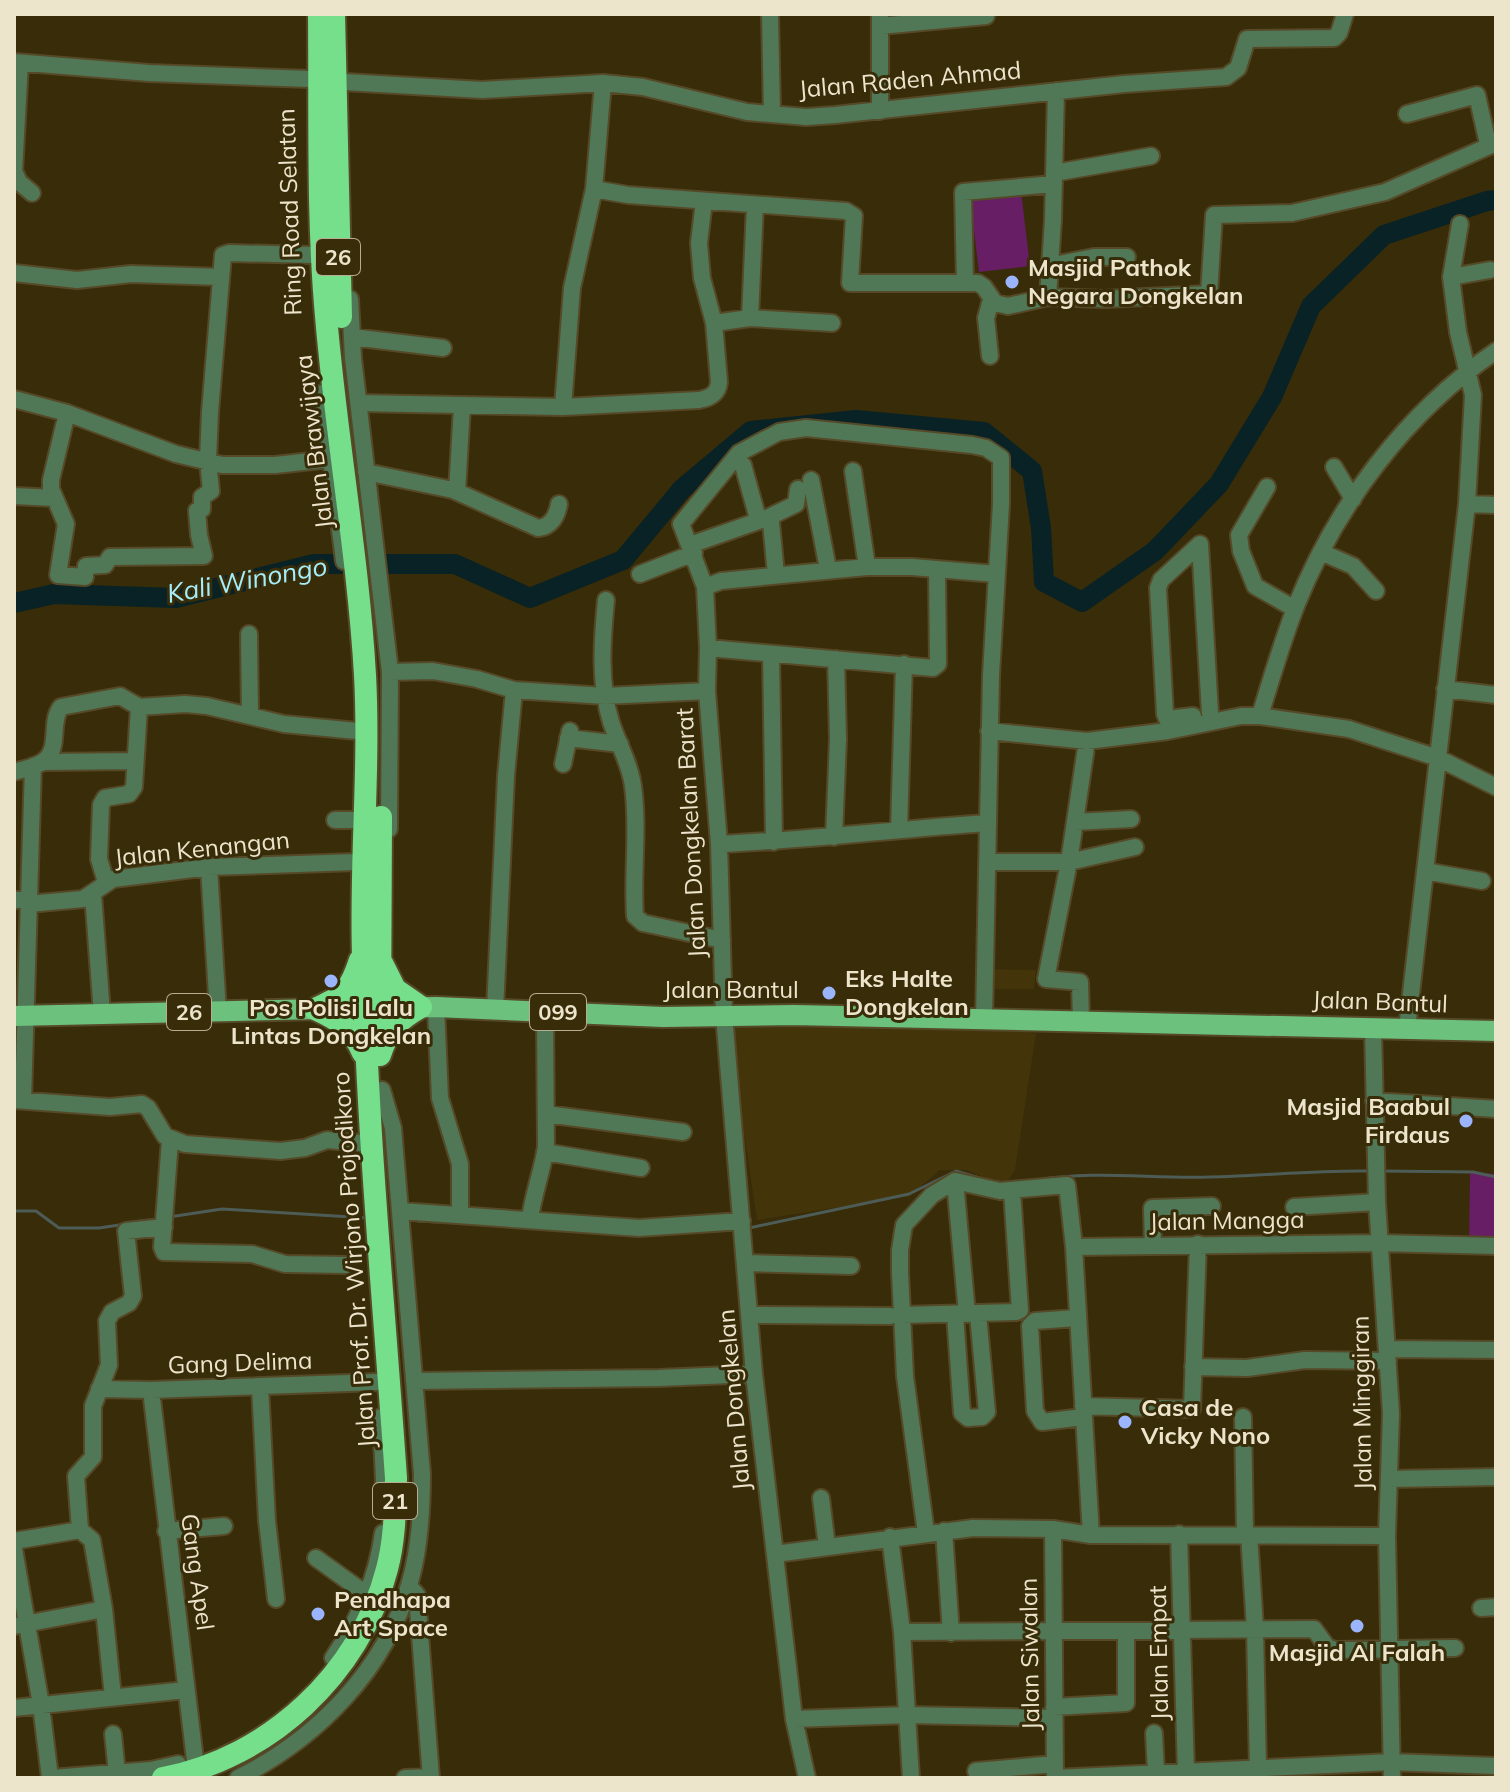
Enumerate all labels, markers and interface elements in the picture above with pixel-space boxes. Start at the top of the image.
street label: Jalan Raden Ahmad [797,54,1022,104]
street label: Ring Road Selatan [270,108,308,316]
road number: 26 [316,239,360,275]
place label: Masjid Pathok Negara Dongkelan [1028,252,1244,310]
marker: Masjid Pathok Negara Dongkelan [1003,273,1021,291]
street label: Jalan Brawijaya [287,353,339,531]
water label: Kali Winongo [164,549,330,610]
street label: Jalan Dongkelan Barat [668,707,712,959]
street label: Jalan Kenangan [113,824,291,872]
place label: Eks Halte Dongkelan [845,963,969,1021]
marker: Pos Polisi Lalu Lintas Dongkelan [322,972,340,990]
street label: Jalan Bantul [663,974,799,1004]
marker: Eks Halte Dongkelan [820,984,838,1002]
street label: Jalan Bantul [1312,984,1448,1018]
place label: Pos Polisi Lalu Lintas Dongkelan [231,992,431,1050]
road number: 26 [167,994,211,1030]
road number: 099 [530,994,586,1030]
street label: Jalan Prof. Dr. Wirjono Projodikoro [325,1071,381,1449]
place label: Masjid Baabul Firdaus [1286,1091,1450,1149]
marker: Masjid Baabul Firdaus [1457,1112,1475,1130]
street label: Jalan Mangga [1149,1204,1305,1236]
street label: Jalan Dongkelan [710,1308,756,1492]
street label: Jalan Minggiran [1344,1315,1378,1491]
street label: Gang Delima [167,1344,313,1380]
place label: Casa de Vicky Nono [1140,1392,1270,1450]
marker: Casa de Vicky Nono [1116,1413,1134,1431]
road number: 21 [373,1483,417,1519]
street label: Gang Apel [175,1512,221,1632]
street label: Jalan Siwalan [1013,1577,1045,1731]
place label: Pendhapa Art Space [334,1584,451,1642]
street label: Jalan Empat [1142,1585,1174,1721]
marker: Pendhapa Art Space [309,1605,327,1623]
marker: Masjid Al Falah [1348,1617,1366,1635]
place label: Masjid Al Falah [1269,1637,1445,1667]

